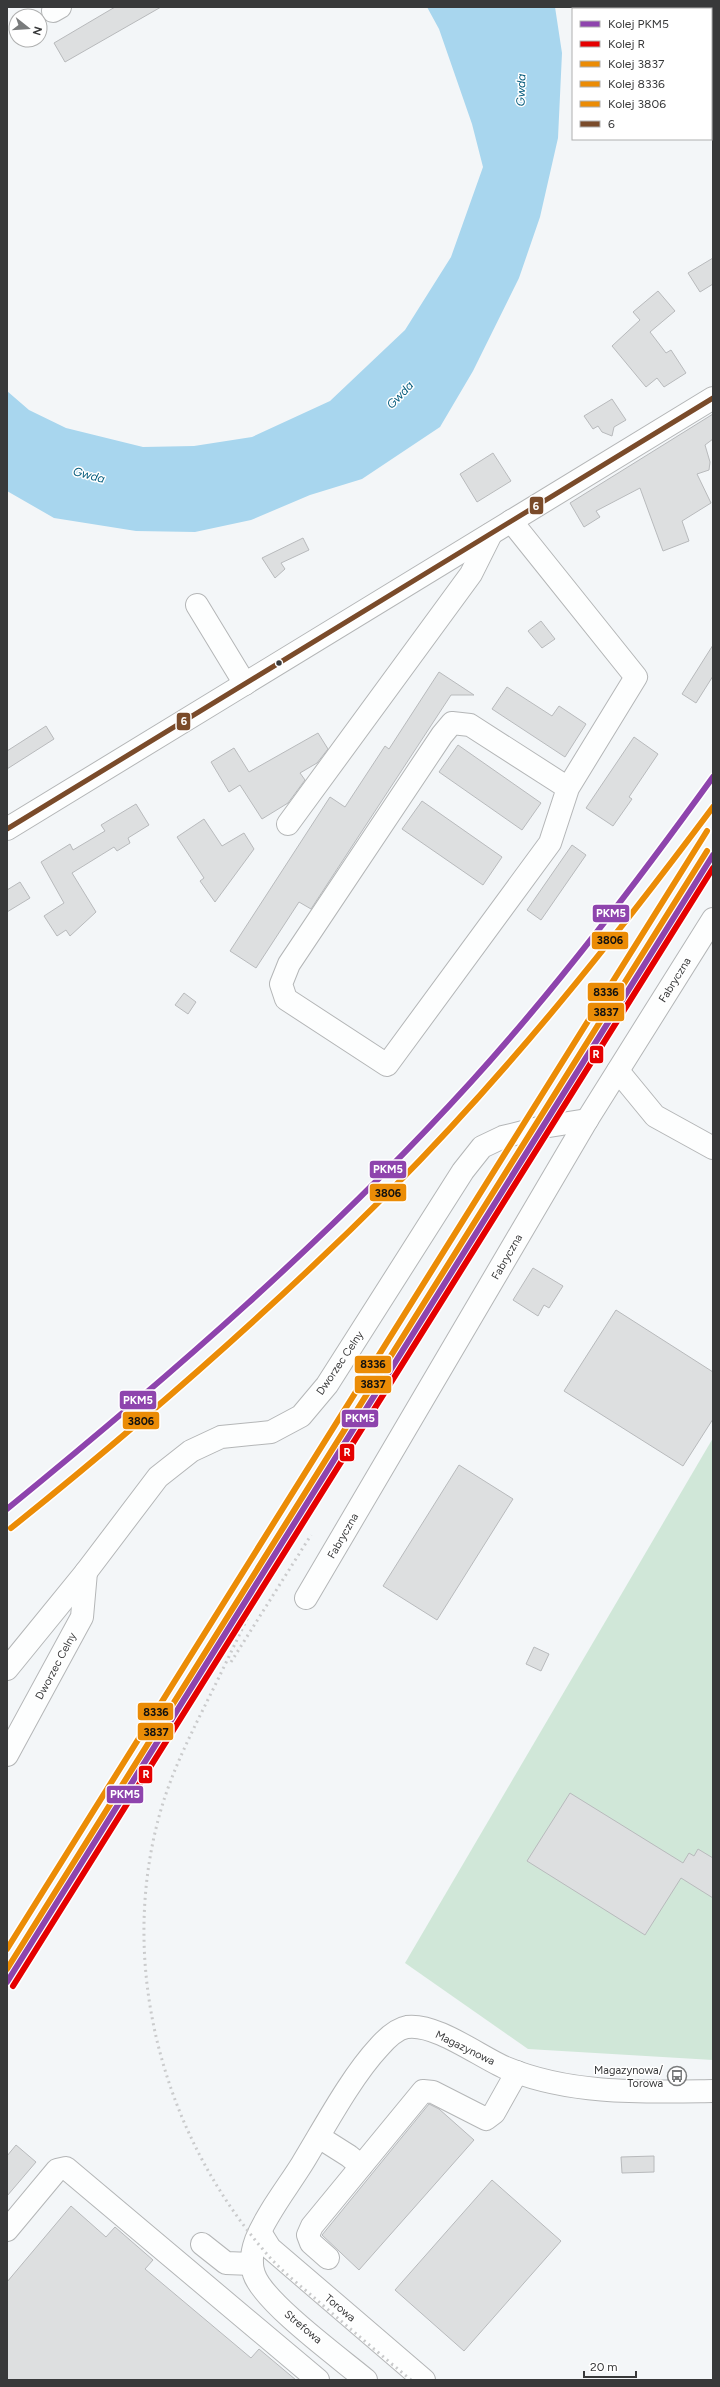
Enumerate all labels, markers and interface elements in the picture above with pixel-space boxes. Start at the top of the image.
north arrow [8,8,48,48]
legend [572,8,712,140]
text: Kolej PKM5 [608,17,669,31]
text: N [30,25,45,37]
text: Kolej R [608,37,645,51]
text: Kolej 3837 [608,57,665,71]
water label: Gwda [513,74,529,106]
text: Kolej 8336 [608,77,665,91]
text: Kolej 3806 [608,97,666,111]
text: 6 [608,117,615,131]
water label: Gwda [384,378,416,412]
water label: Gwda [71,464,107,486]
line badge: 6 [529,496,544,515]
text: 6 [533,500,540,513]
unlabelled marker [274,658,284,668]
line badge: 6 [176,712,191,731]
text: 6 [181,715,188,728]
line badge: PKM5 [592,904,630,923]
text: PKM5 [596,907,626,920]
line badge: 3806 [591,931,629,950]
text: 3806 [597,934,624,947]
street label: Fabryczna [656,955,694,1005]
line badge: 8336 [587,982,625,1002]
text: 8336 [593,986,619,999]
line badge: 3837 [587,1002,625,1022]
text: 3837 [593,1006,619,1019]
line badge: R [589,1045,604,1064]
text: R [592,1048,600,1061]
line badge: PKM5 [369,1160,407,1179]
text: PKM5 [373,1163,403,1176]
line badge: 3806 [369,1183,407,1202]
text: 3806 [375,1187,402,1200]
street label: Fabryczna [489,1232,525,1282]
street label: Dworzec Celny [314,1328,366,1397]
line badge: 8336 [354,1355,392,1374]
text: 8336 [360,1358,386,1371]
line badge: 3837 [354,1375,392,1394]
text: 3837 [360,1378,386,1391]
line badge: PKM5 [119,1390,157,1410]
text: PKM5 [123,1394,153,1407]
line badge: PKM5 [341,1409,379,1428]
line badge: 3806 [122,1411,160,1430]
text: PKM5 [345,1412,375,1425]
text: 3806 [128,1415,155,1428]
line badge: R [339,1443,355,1462]
text: R [343,1446,351,1459]
street label: Fabryczna [325,1511,361,1561]
street label: Dworzec Celny [33,1630,79,1702]
line badge: 8336 [137,1702,174,1721]
text: 8336 [143,1706,169,1719]
line badge: 3837 [137,1722,174,1741]
text: 3837 [143,1726,169,1739]
line badge: R [138,1765,153,1784]
text: R [142,1768,150,1781]
line badge: PKM5 [106,1785,144,1804]
text: PKM5 [110,1788,140,1801]
street label: Magazynowa [433,2028,497,2068]
place label: Magazynowa/ Torowa [594,2064,664,2090]
bus stop icon: Magazynowa/ Torowa [666,2065,688,2087]
street label: Torowa [322,2292,358,2324]
street label: Strefowa [282,2308,324,2346]
scale bar [584,2353,636,2379]
text: 20 m [590,2360,618,2374]

